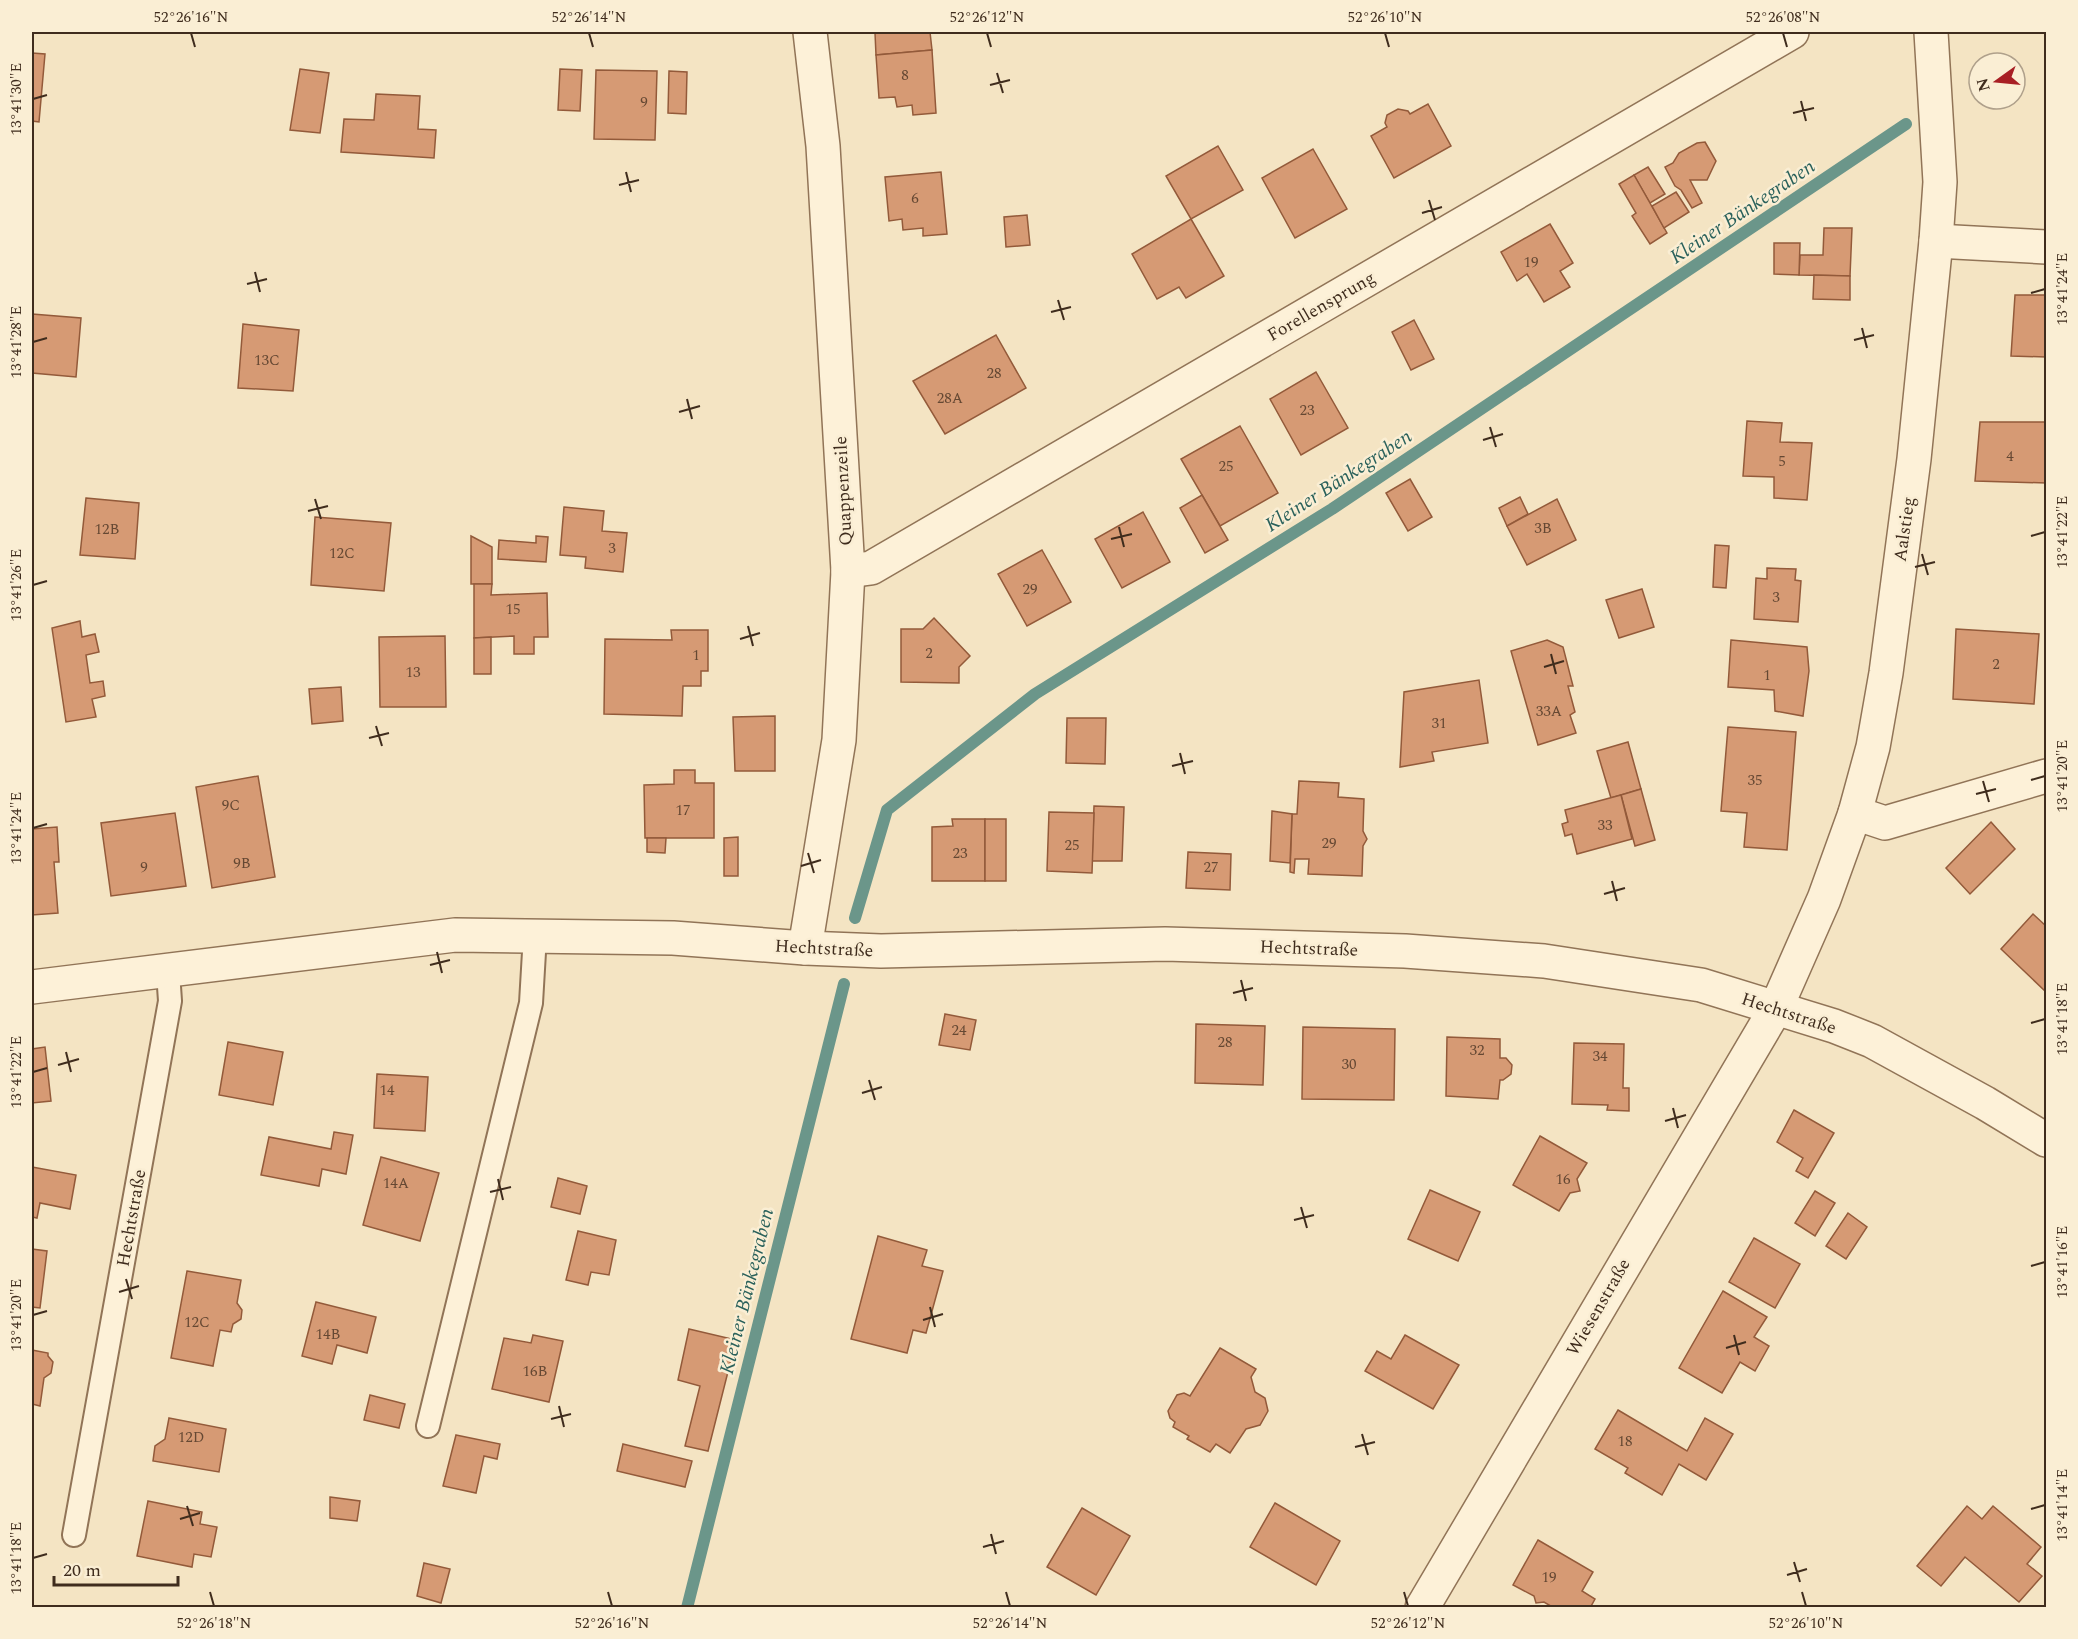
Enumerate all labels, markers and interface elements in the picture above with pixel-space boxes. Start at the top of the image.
text: 52°26'16"N [154,6,229,29]
text: 52°26'14"N [552,6,627,29]
text: 52°26'12"N [950,6,1025,29]
text: 52°26'10"N [1348,6,1423,29]
text: 52°26'08"N [1746,6,1821,29]
north arrow [1967,51,2027,111]
text: 13°41'30"E [5,63,28,135]
house number: 8 [901,64,909,87]
text: N [1970,75,1997,94]
house number: 9 [640,91,648,114]
water label: Kleiner Bänkegraben [1664,152,1822,272]
house number: 6 [911,187,919,210]
house number: 19 [1523,251,1539,274]
text: 13°41'24"E [2051,253,2074,325]
street label: Forellensprung [1262,264,1381,348]
text: 13°41'28"E [5,306,28,378]
house number: 13C [254,349,280,372]
house number: 28 [986,362,1002,385]
house number: 28A [937,387,963,410]
house number: 23 [1299,399,1315,422]
water label: Kleiner Bänkegraben [1259,422,1418,540]
street label: Quappenzeile [827,435,860,547]
house number: 4 [2006,445,2014,468]
house number: 5 [1778,450,1786,473]
house number: 25 [1218,455,1234,478]
street label: Aalstieg [1887,495,1922,563]
text: 13°41'22"E [2051,496,2074,568]
house number: 3B [1534,517,1552,540]
house number: 12B [95,518,120,541]
house number: 3 [608,537,616,560]
house number: 12C [329,542,355,565]
text: 13°41'26"E [5,549,28,621]
house number: 29 [1022,578,1038,601]
house number: 3 [1772,586,1780,609]
house number: 15 [505,598,521,621]
house number: 2 [925,642,933,665]
house number: 1 [692,644,700,667]
house number: 2 [1992,653,2000,676]
house number: 13 [405,661,421,684]
house number: 1 [1763,664,1771,687]
house number: 33A [1536,700,1562,723]
house number: 31 [1431,712,1447,735]
text: 13°41'20"E [2051,740,2074,812]
house number: 35 [1747,769,1763,792]
text: 13°41'24"E [5,792,28,864]
house number: 9C [222,794,240,817]
house number: 17 [675,799,691,822]
house number: 33 [1597,814,1613,837]
house number: 29 [1321,832,1337,855]
house number: 25 [1064,834,1080,857]
house number: 23 [952,842,968,865]
house number: 9B [233,852,251,875]
house number: 9 [140,856,148,879]
house number: 27 [1203,856,1219,879]
street label: Hechtstraße [774,932,874,965]
street label: Hechtstraße [1259,933,1359,964]
text: 13°41'18"E [2051,983,2074,1055]
street label: Hechtstraße [1738,985,1840,1042]
house number: 24 [951,1019,967,1042]
house number: 28 [1217,1031,1233,1054]
text: 13°41'22"E [5,1036,28,1108]
house number: 32 [1469,1039,1485,1062]
house number: 34 [1592,1045,1608,1068]
house number: 30 [1341,1053,1357,1076]
house number: 14 [379,1079,395,1102]
street label: Hechtstraße [110,1167,153,1269]
house number: 16 [1555,1168,1571,1191]
house number: 14A [383,1172,409,1195]
water label: Kleiner Bänkegraben [712,1205,782,1377]
text: 13°41'16"E [2051,1226,2074,1298]
street label: Wiesenstraße [1560,1253,1637,1361]
text: 13°41'20"E [5,1279,28,1351]
house number: 12C [184,1311,210,1334]
house number: 14B [316,1323,341,1346]
house number: 16B [523,1360,548,1383]
house number: 12D [178,1426,204,1449]
house number: 18 [1617,1430,1633,1453]
text: 13°41'14"E [2051,1469,2074,1541]
text: 13°41'18"E [5,1522,28,1594]
scale bar [54,1549,178,1587]
text: 20 m [63,1557,101,1584]
house number: 19 [1541,1566,1557,1589]
text: 52°26'18"N [177,1612,252,1635]
text: 52°26'16"N [575,1612,650,1635]
text: 52°26'14"N [973,1612,1048,1635]
text: 52°26'12"N [1371,1612,1446,1635]
text: 52°26'10"N [1769,1612,1844,1635]

